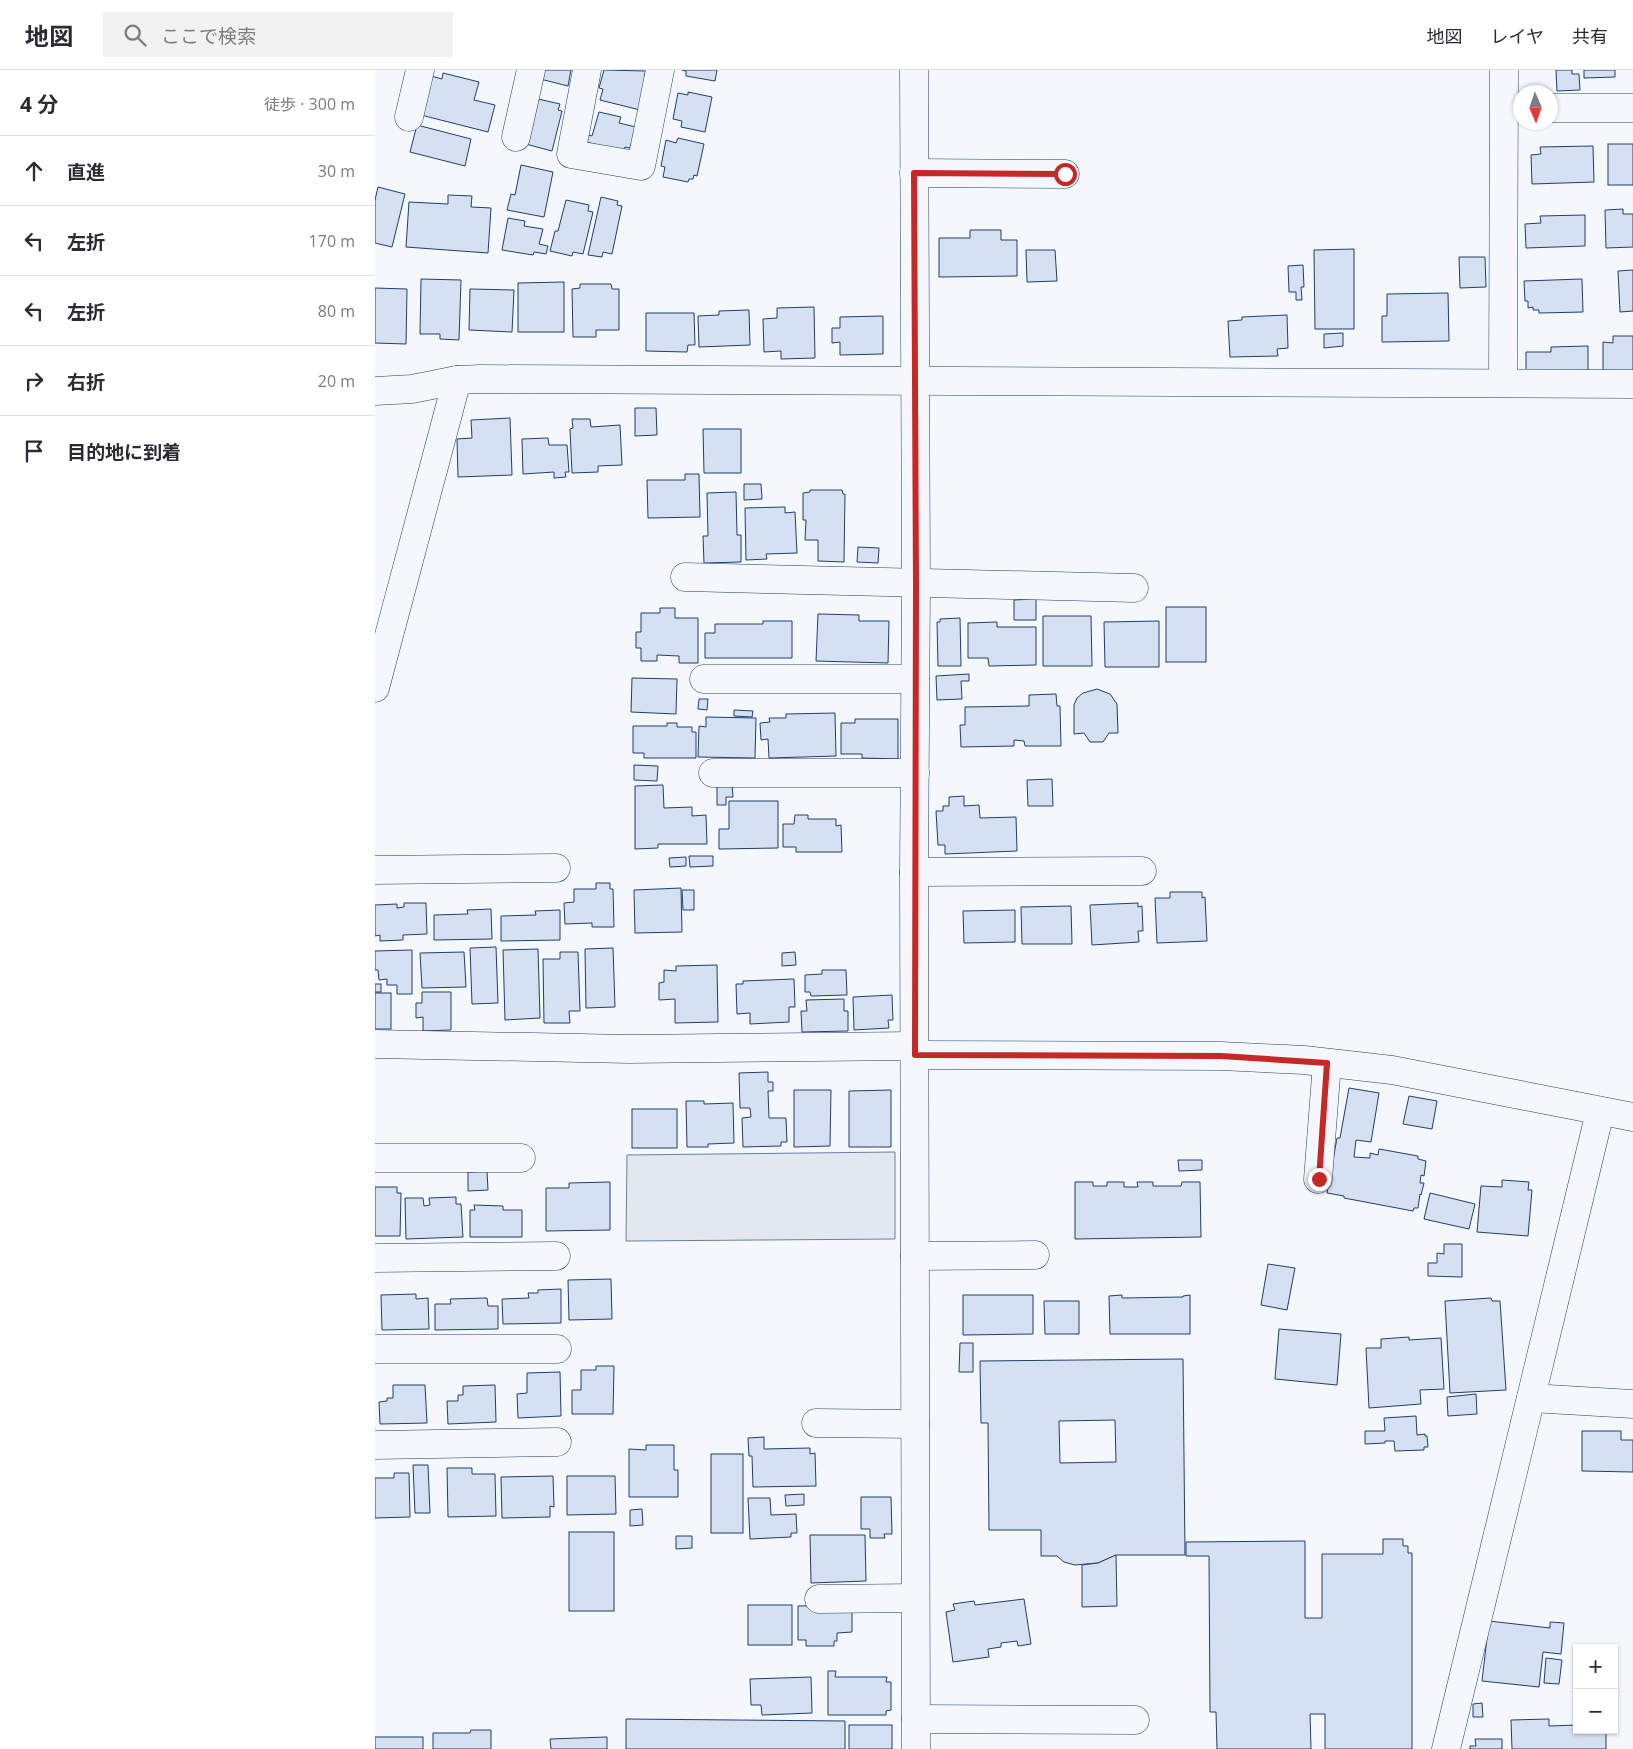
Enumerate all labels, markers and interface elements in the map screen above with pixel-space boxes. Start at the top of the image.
search box [103,12,453,57]
text: 地図 [25,19,73,52]
icon: search [121,21,149,49]
text: ここで検索 [161,23,256,49]
text: 地図 [1427,24,1463,48]
text: レイヤ [1491,24,1544,48]
text: 共有 [1572,24,1608,48]
north arrow [1513,85,1558,130]
text: 4 分 [20,90,58,118]
text: 徒歩 · 300 m [264,93,355,115]
icon: ahead [20,157,48,185]
text: 直進 [67,159,105,185]
text: 30 m [318,160,355,182]
route start [1054,163,1077,186]
icon: left [20,227,48,255]
text: 左折 [67,229,105,255]
text: 170 m [309,230,355,252]
icon: left [20,297,48,325]
text: 左折 [67,299,105,325]
text: 80 m [318,300,355,322]
icon: right [20,367,48,395]
text: 右折 [67,369,105,395]
text: 20 m [318,370,355,392]
icon: arrive [20,437,48,465]
text: 目的地に到着 [67,439,181,465]
route end [1308,1168,1331,1191]
map controls [1573,1644,1618,1734]
button: + [1573,1644,1618,1689]
button: − [1573,1689,1618,1734]

